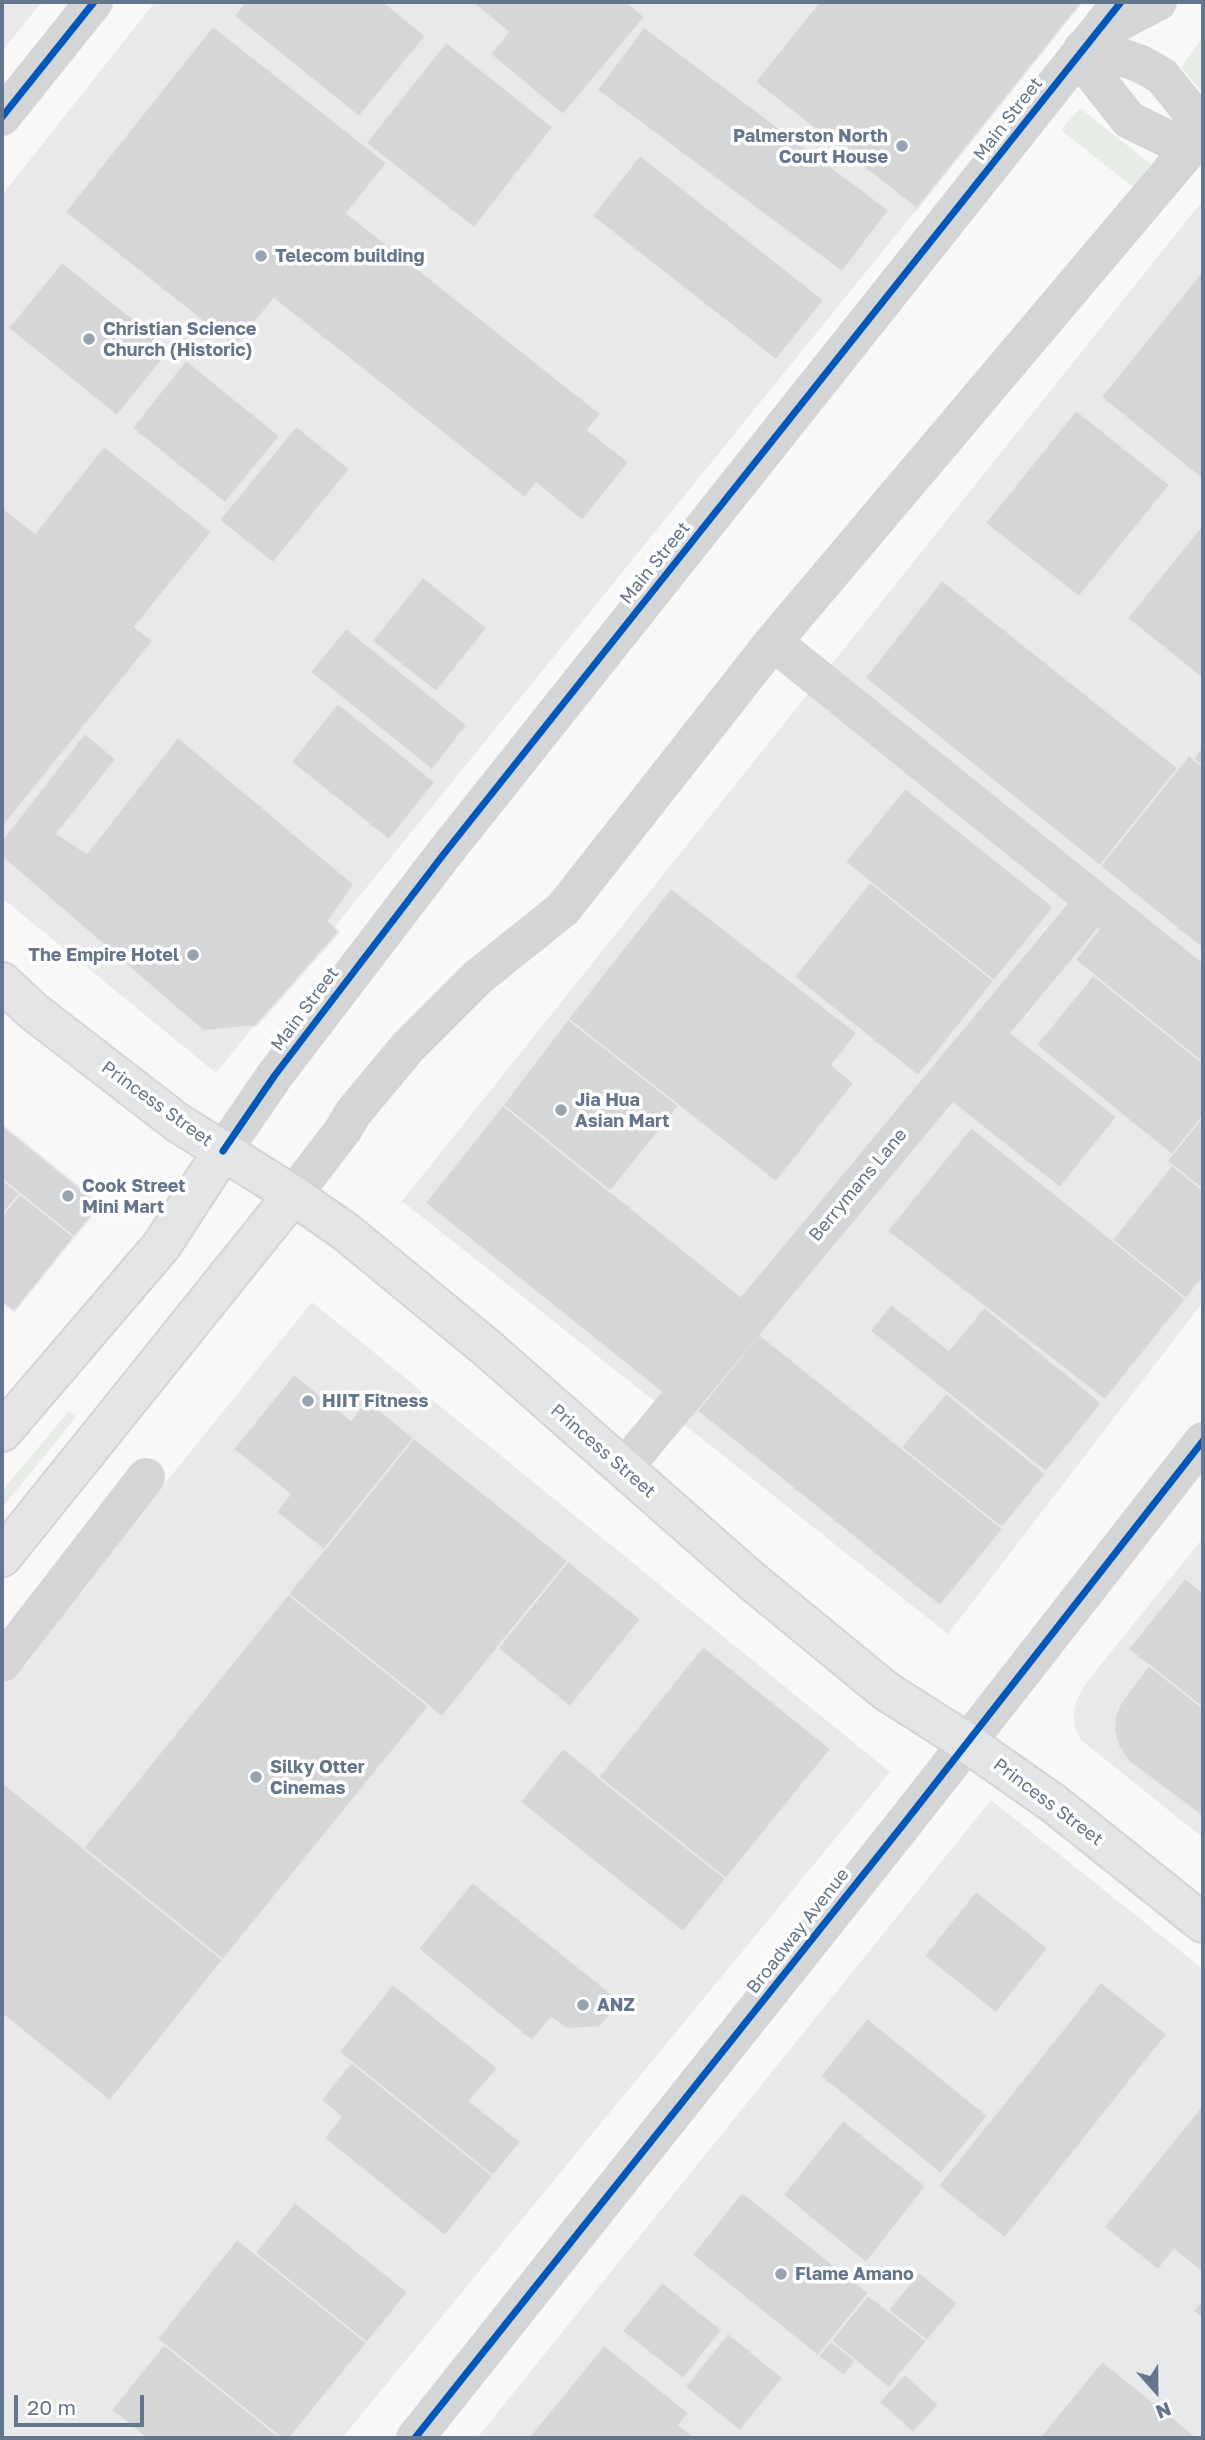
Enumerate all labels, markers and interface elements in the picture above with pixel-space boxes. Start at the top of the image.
street label: Main Street [969,73,1047,165]
place label: Palmerston North Court House [733,125,888,168]
marker: Palmerston North Court House [894,138,910,154]
place label: Telecom building [275,245,424,267]
marker: Telecom building [253,248,269,264]
place label: Christian Science Church (Historic) [103,318,256,360]
marker: Christian Science Church (Historic) [81,331,97,347]
street label: Main Street [615,518,695,608]
place label: The Empire Hotel [28,944,179,966]
marker: The Empire Hotel [185,947,201,963]
street label: Main Street [266,963,344,1055]
street label: Princess Street [97,1057,217,1151]
place label: Jia Hua Asian Mart [575,1089,670,1132]
marker: Jia Hua Asian Mart [553,1102,569,1118]
street label: Berrymans Lane [805,1124,911,1246]
place label: Cook Street Mini Mart [82,1175,186,1218]
marker: Cook Street Mini Mart [60,1188,76,1204]
place label: HIIT Fitness [322,1390,429,1412]
marker: HIIT Fitness [300,1393,316,1409]
street label: Princess Street [546,1400,660,1502]
street label: Princess Street [989,1754,1107,1850]
place label: Silky Otter Cinemas [270,1756,365,1798]
marker: Silky Otter Cinemas [248,1769,264,1785]
street label: Broadway Avenue [742,1864,854,1998]
place label: ANZ [597,1994,635,2016]
marker: ANZ [575,1997,591,2013]
place label: Flame Amano [795,2263,914,2285]
marker: Flame Amano [773,2266,789,2282]
north arrow [1121,2356,1191,2426]
scale bar [18,2380,147,2424]
text: 20 m [27,2394,76,2420]
text: N [1153,2398,1175,2424]

